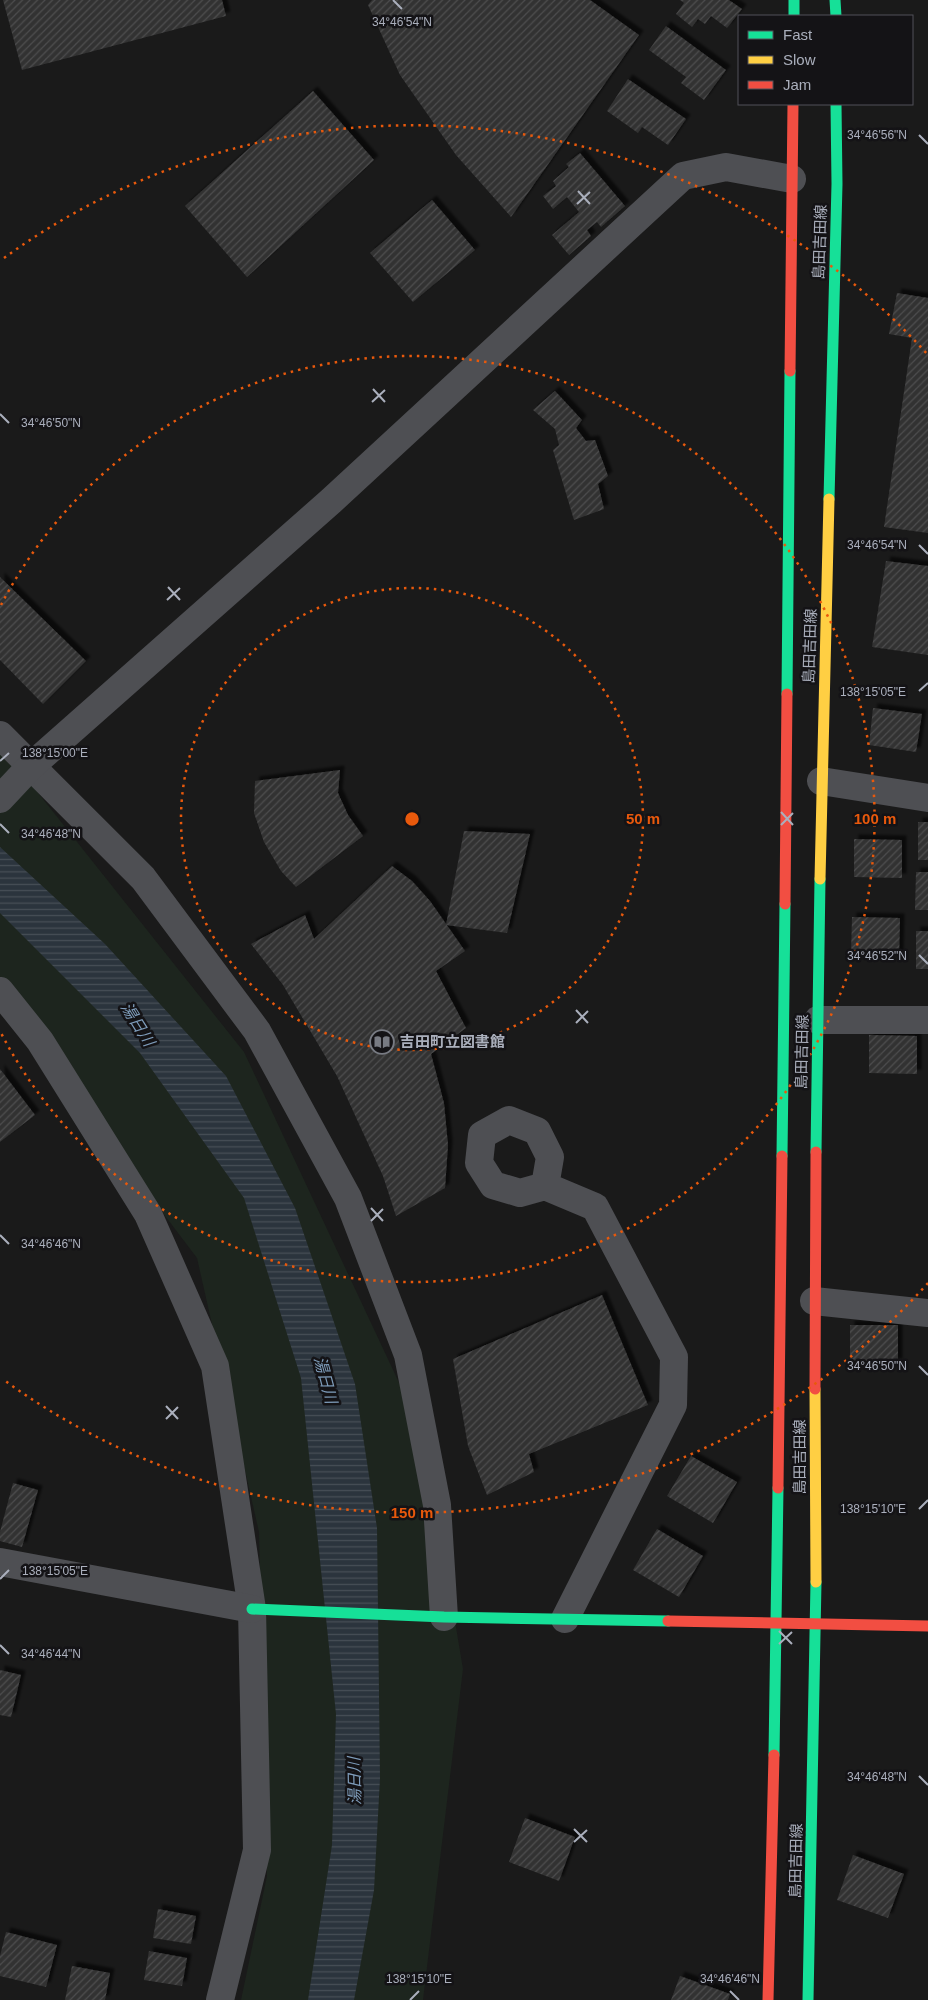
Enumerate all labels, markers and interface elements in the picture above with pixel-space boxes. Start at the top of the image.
text: 34°46'54"N [372,15,432,29]
legend [738,15,913,105]
text: Fast [783,26,813,43]
text: Slow [783,51,816,68]
text: Jam [783,76,811,93]
text: 34°46'56"N [847,128,907,142]
street label: 島田吉田線 [810,204,829,280]
text: 34°46'50"N [21,416,81,430]
text: 34°46'54"N [847,538,907,552]
street label: 島田吉田線 [800,608,819,684]
text: 138°15'05"E [840,685,906,699]
text: 138°15'00"E [22,746,88,760]
centre of rings [403,810,421,828]
text: 50 m [626,810,660,827]
text: 100 m [854,810,896,827]
text: 34°46'48"N [21,827,81,841]
text: 34°46'52"N [847,949,907,963]
water label: 湯日川 [118,999,159,1051]
street label: 島田吉田線 [792,1014,811,1090]
library icon: 吉田町立図書館 [369,1029,395,1055]
place label: 吉田町立図書館 [400,1033,505,1050]
text: 34°46'46"N [21,1237,81,1251]
water label: 湯日川 [311,1355,340,1407]
text: 34°46'50"N [847,1359,907,1373]
street label: 島田吉田線 [791,1419,808,1495]
text: 138°15'10"E [840,1502,906,1516]
text: 150 m [391,1504,433,1521]
text: 138°15'05"E [22,1564,88,1578]
text: 34°46'44"N [21,1647,81,1661]
water label: 湯日川 [346,1755,363,1805]
text: 34°46'48"N [847,1770,907,1784]
street label: 島田吉田線 [786,1823,805,1899]
text: 138°15'10"E [386,1972,452,1986]
text: 34°46'46"N [700,1972,760,1986]

